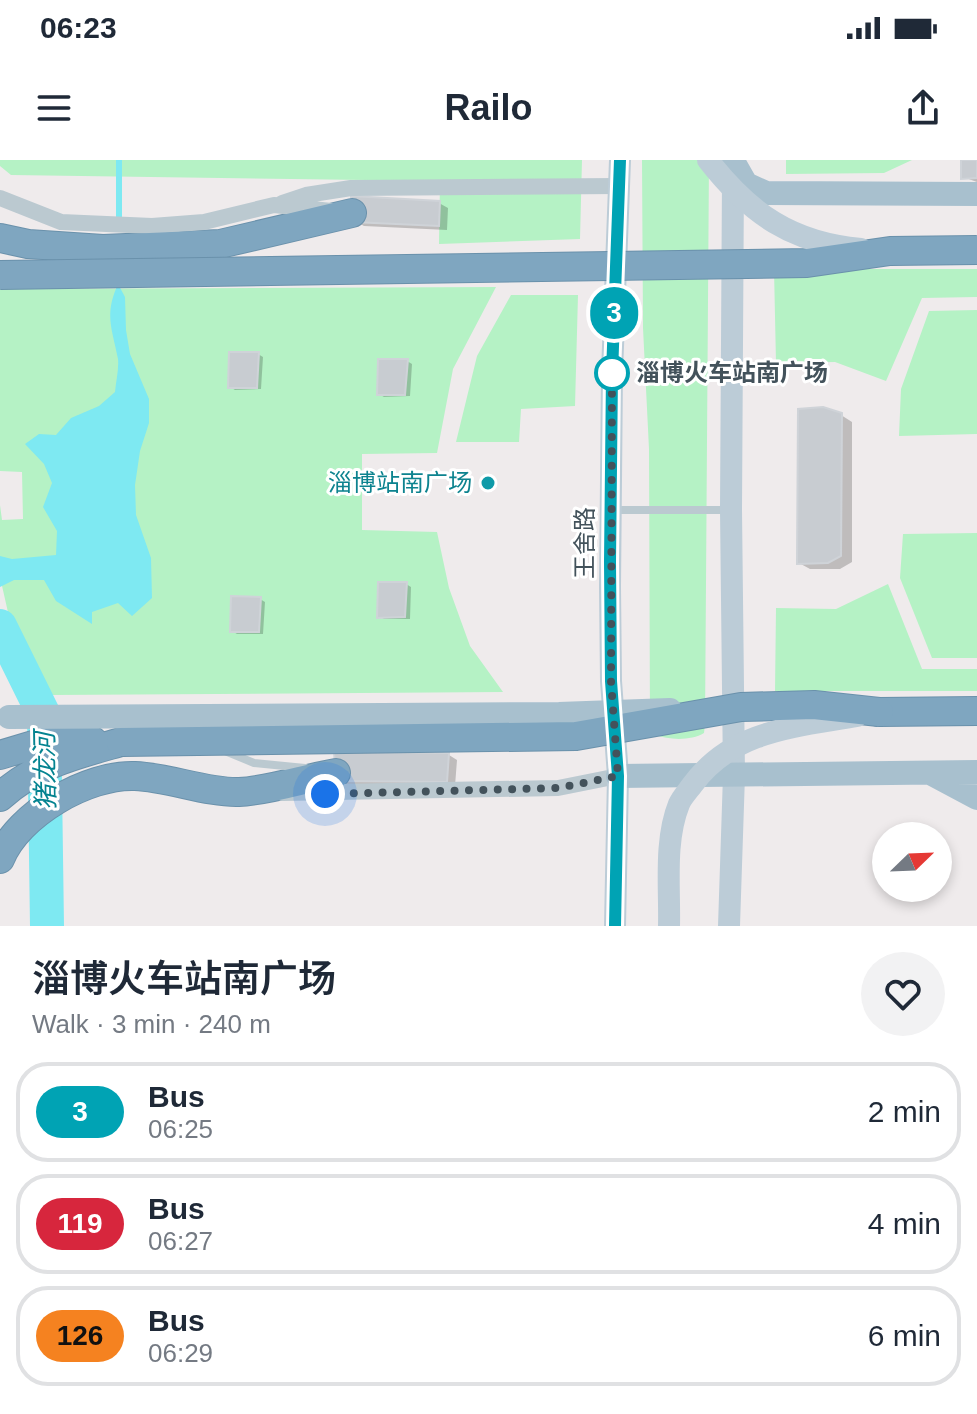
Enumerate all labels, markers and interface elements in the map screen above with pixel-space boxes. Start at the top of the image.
text: 06:23 [40,11,117,44]
icon: menu [32,86,76,130]
icon: share [901,86,945,130]
text: Railo [444,87,533,128]
line badge: 3 [588,287,640,339]
text: 3 [606,297,622,328]
marker: 淄博火车站南广场 [595,356,629,390]
place label: 淄博火车站南广场 [636,359,828,386]
place label: 淄博站南广场 [328,469,472,496]
marker: 淄博站南广场 [479,474,497,492]
street label: 王舍路 [571,507,598,579]
water label: 猪龙河 [29,727,61,810]
your location [305,774,345,814]
north arrow [872,822,952,902]
map controls [872,822,952,902]
button: heart [861,952,945,1036]
text: 淄博火车站南广场 [32,958,336,1000]
text: Walk · 3 min · 240 m [32,1009,271,1039]
text: Bus [148,1080,205,1113]
text: 2 min [868,1095,941,1128]
text: 3 [72,1096,88,1127]
text: 06:25 [148,1114,213,1144]
text: Bus [148,1192,205,1225]
text: 4 min [868,1207,941,1240]
text: 119 [57,1208,103,1239]
text: 06:27 [148,1226,213,1256]
text: Bus [148,1304,205,1337]
text: 6 min [868,1319,941,1352]
text: 126 [57,1320,103,1351]
text: 06:29 [148,1338,213,1368]

